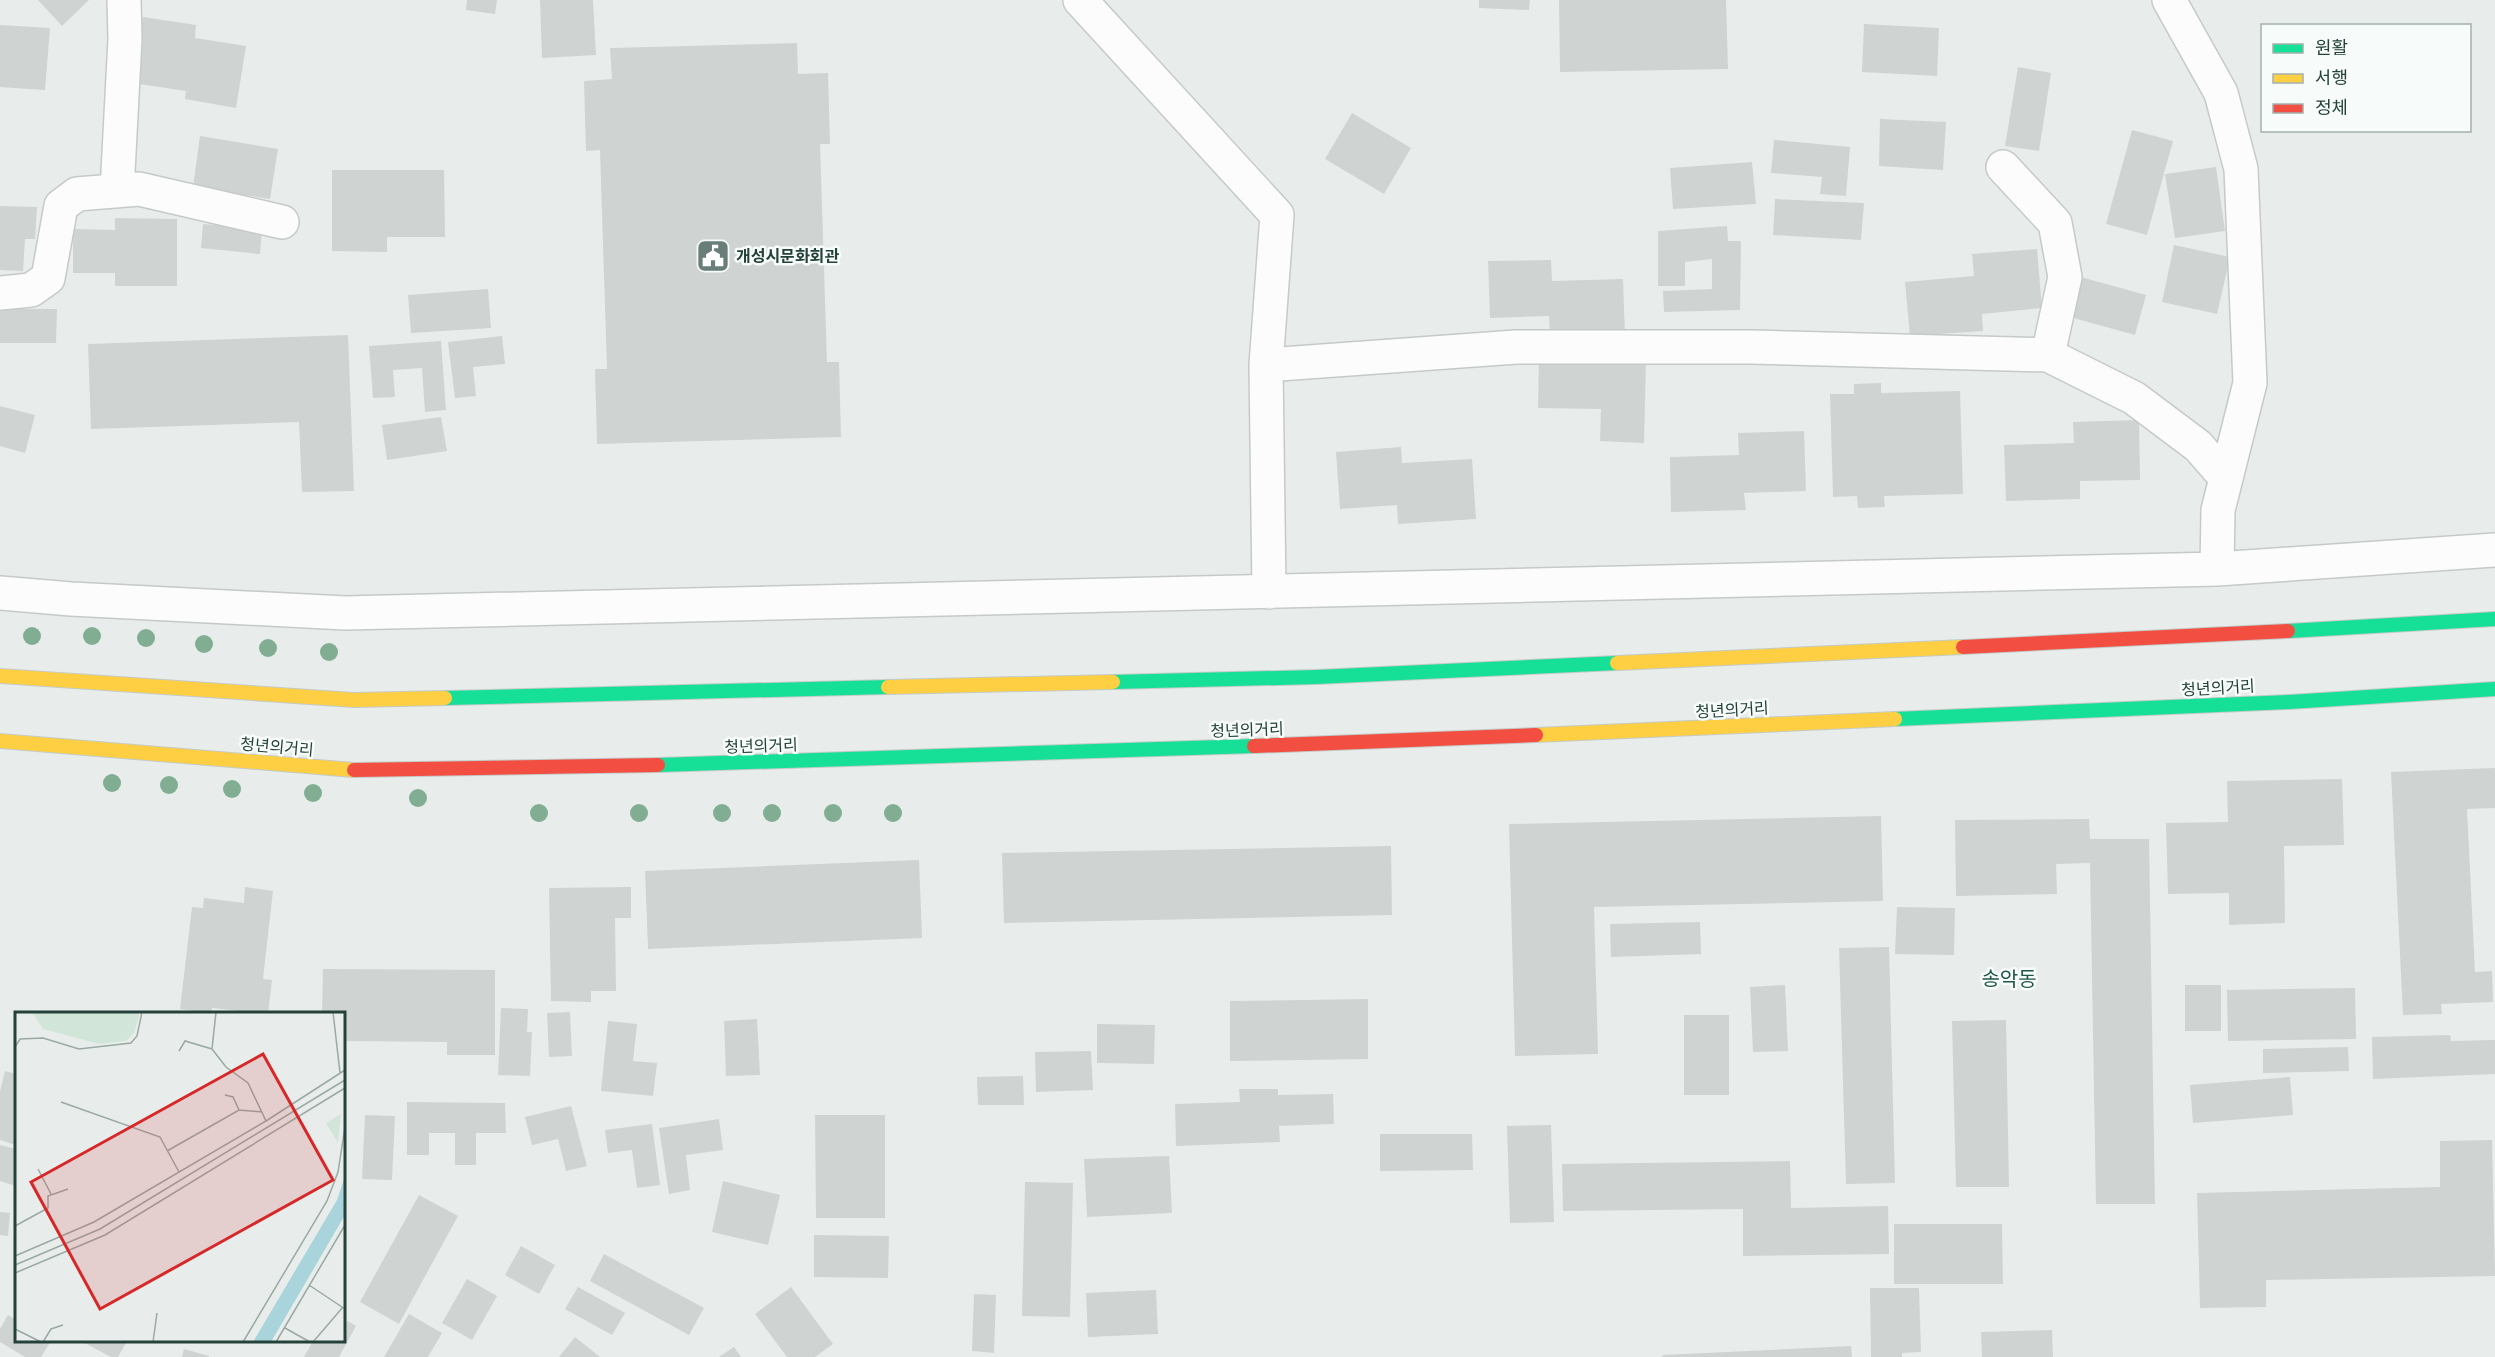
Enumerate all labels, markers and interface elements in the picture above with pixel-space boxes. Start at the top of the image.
legend [2261,24,2471,132]
text: 원활 [2315,37,2348,59]
text: 서행 [2315,67,2348,89]
text: 정체 [2315,97,2348,119]
public building icon: 개성시문화회관 [695,238,731,274]
place label: 개성시문화회관 [736,247,839,266]
street label: 청년의거리 [2181,677,2255,699]
street label: 청년의거리 [1695,699,1769,721]
street label: 청년의거리 [1210,719,1284,741]
street label: 청년의거리 [240,734,314,760]
street label: 청년의거리 [724,735,798,757]
district label: 송악동 [1981,967,2037,991]
inset map [15,1012,345,1342]

